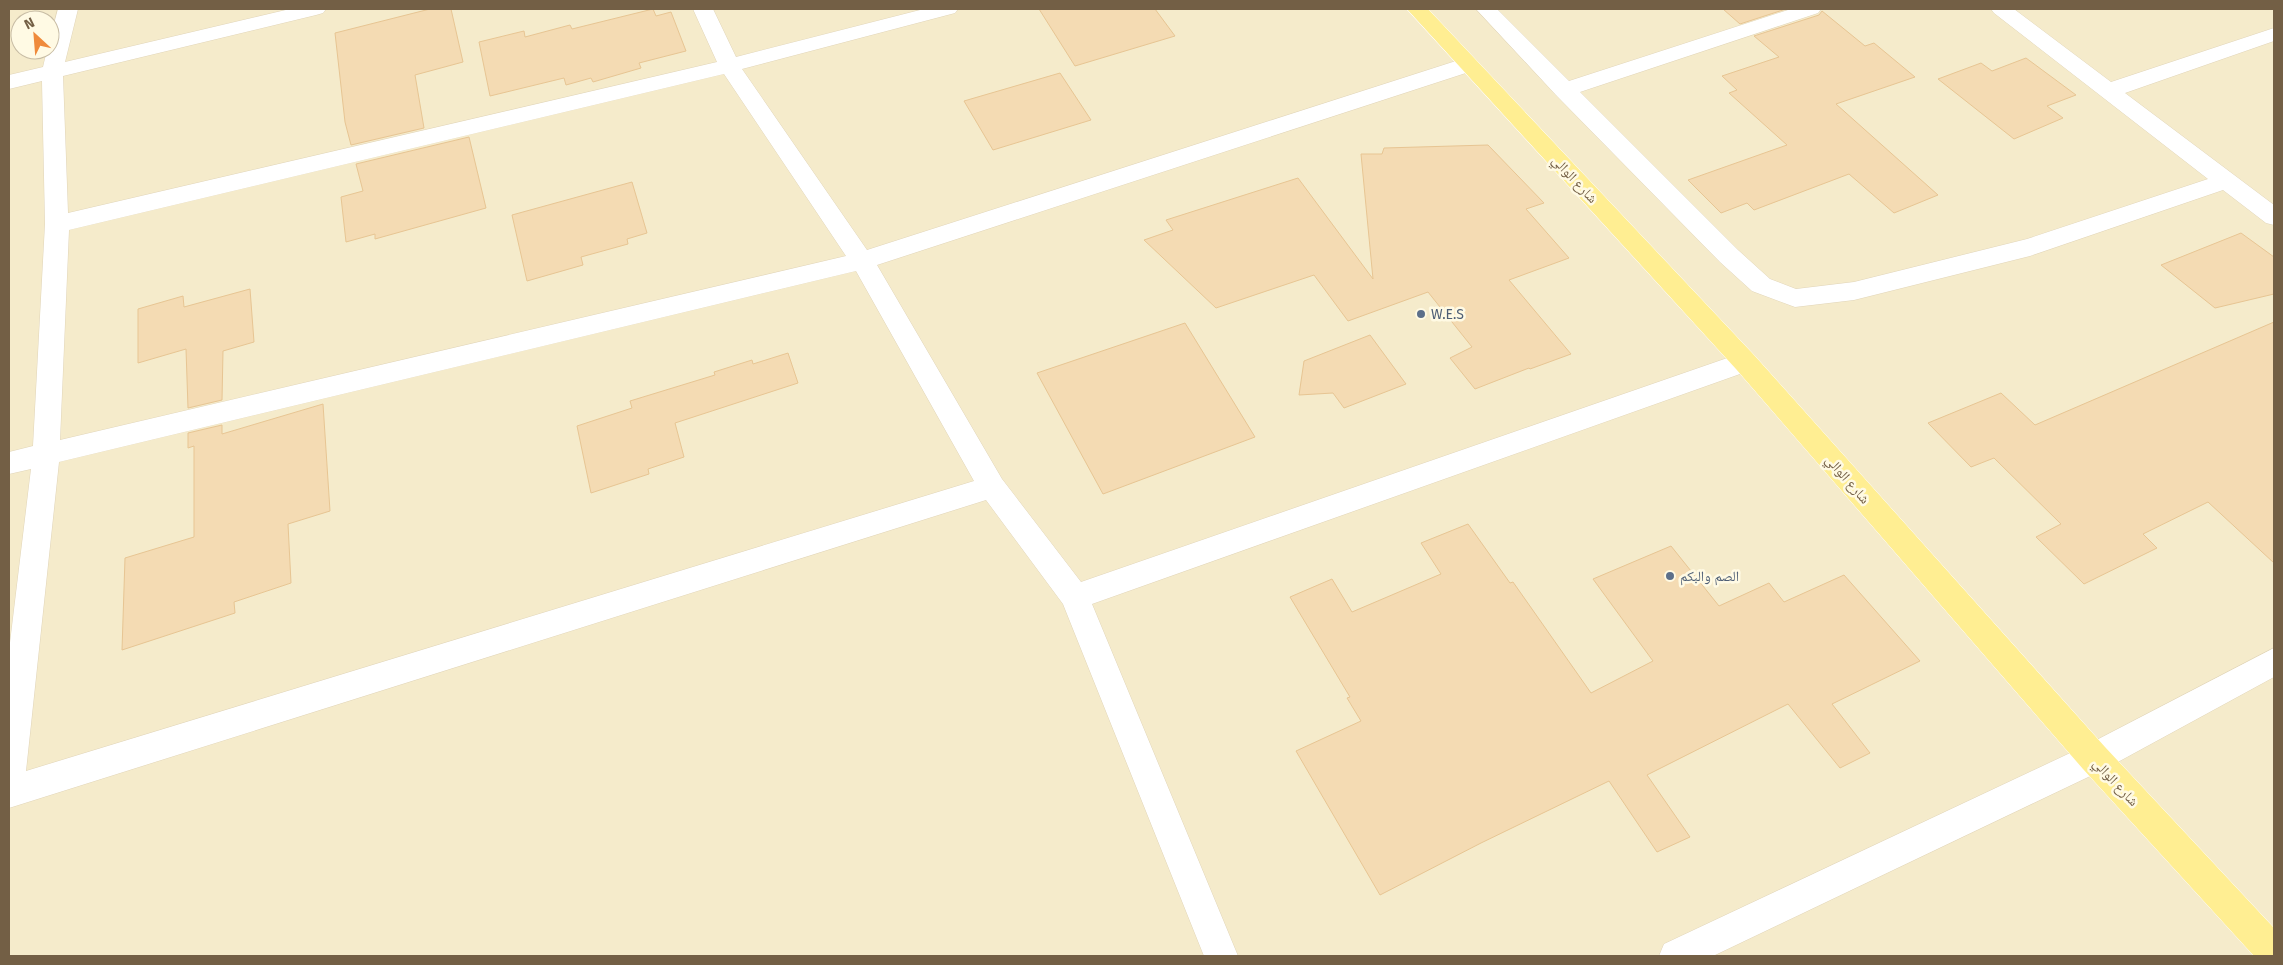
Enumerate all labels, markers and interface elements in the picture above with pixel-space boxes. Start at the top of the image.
north arrow [10,10,60,60]
text: N [22,14,37,33]
street label: شارع الوالي [1546,152,1601,208]
place label: W.E.S [1431,306,1464,323]
marker: W.E.S [1415,308,1427,320]
street label: شارع الوالي [1820,451,1873,509]
place label: الصم والبكم [1680,568,1739,586]
marker: الصم والبكم [1664,570,1676,582]
street label: شارع الوالي [2087,755,2142,811]

